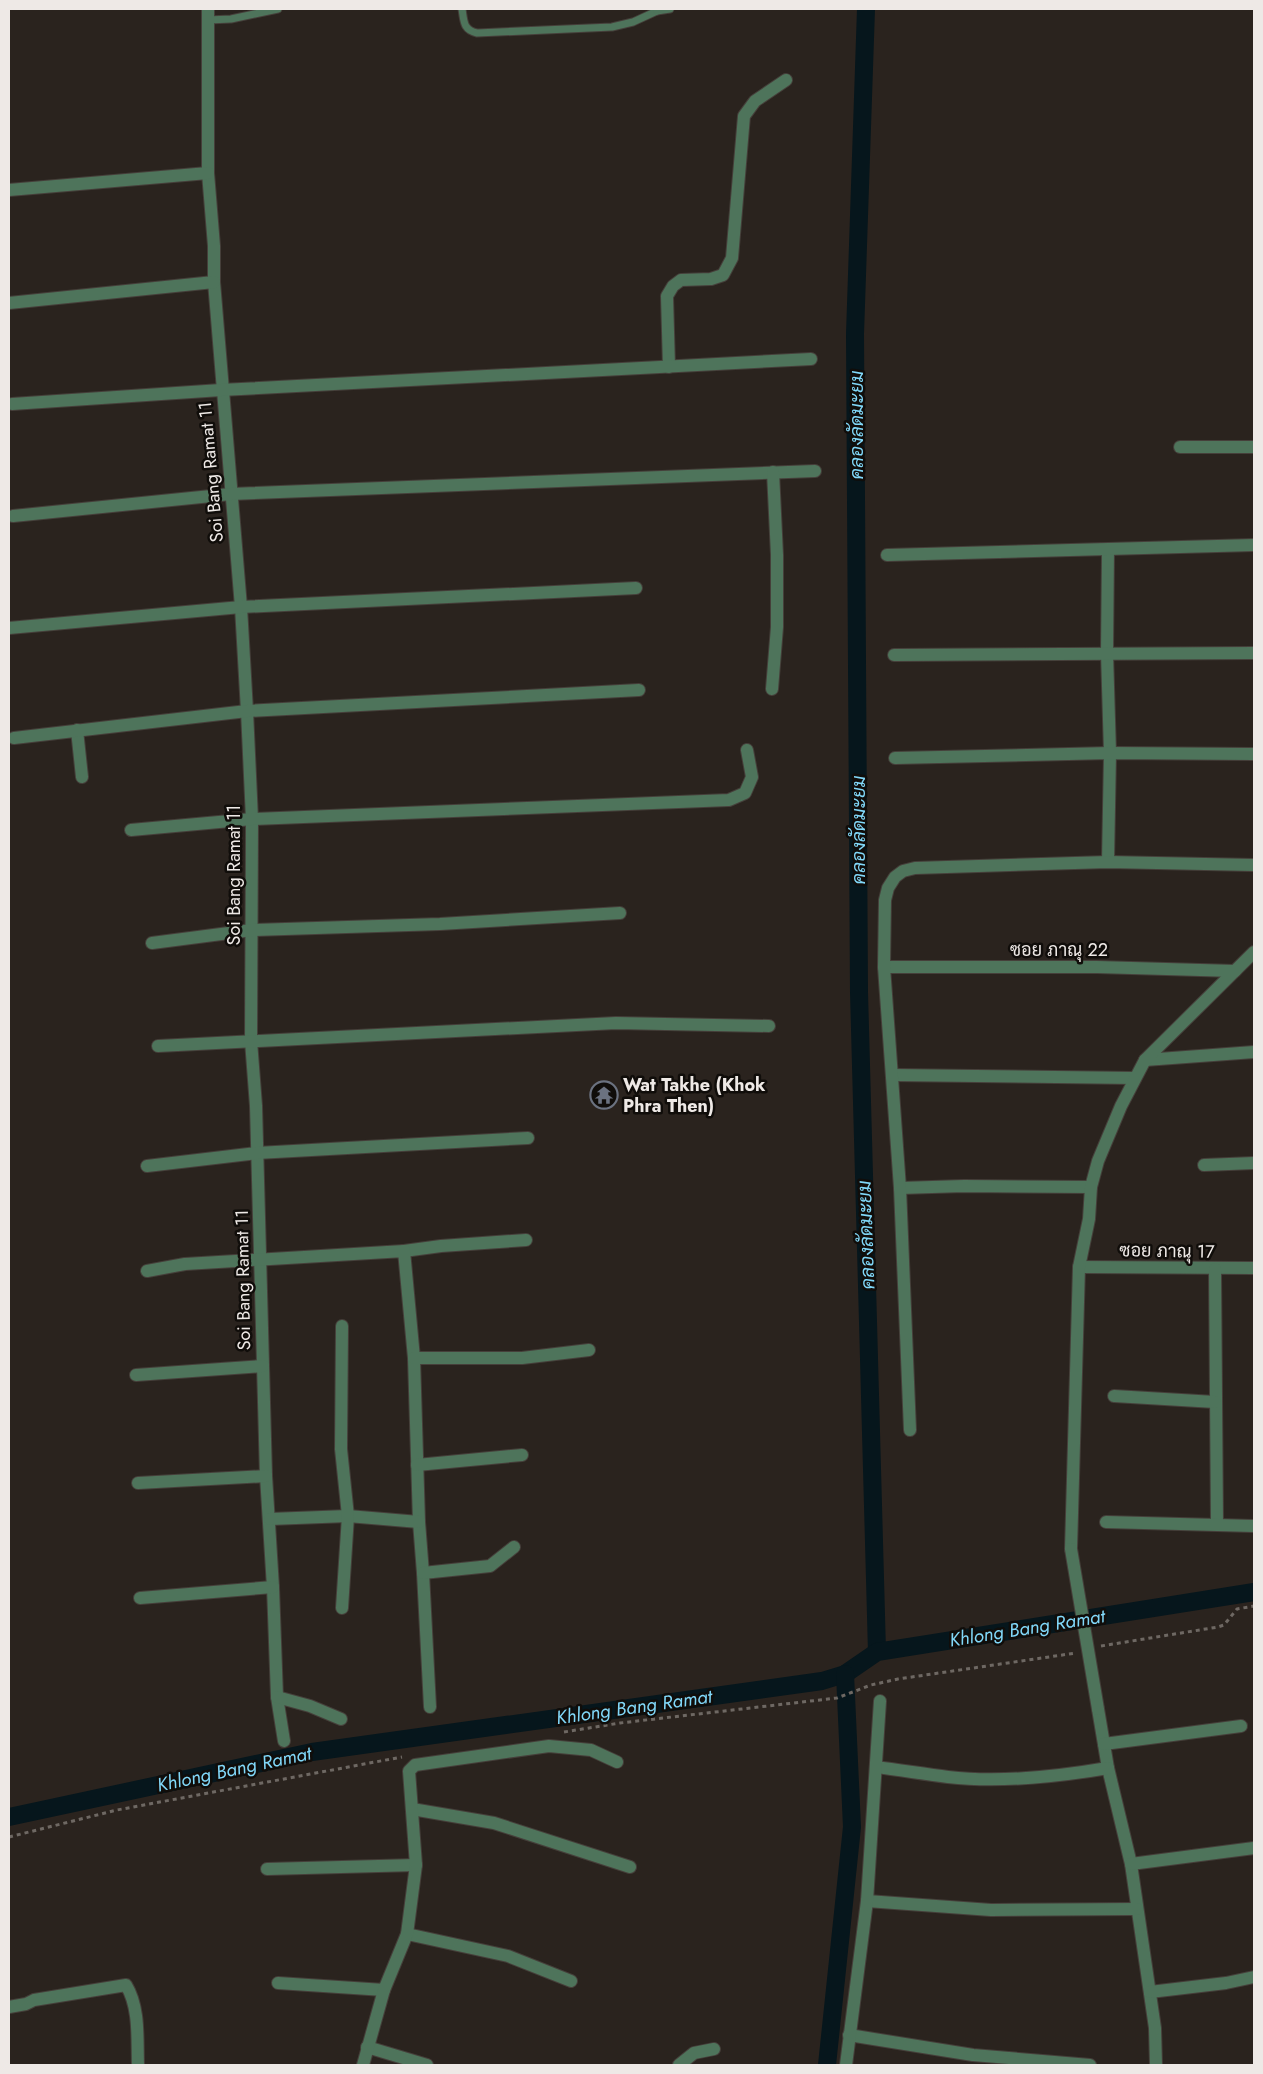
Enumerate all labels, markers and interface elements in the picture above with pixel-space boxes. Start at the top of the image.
water label: คลองลัดมะยม [843,370,870,479]
street label: Soi Bang Ramat 11 [192,401,230,543]
water label: คลองลัดมะยม [845,775,872,884]
street label: Soi Bang Ramat 11 [221,805,247,945]
street label: ซอย ภาณุ 22 [1010,937,1108,963]
place label: Wat Takhe (Khok Phra Then) [623,1072,766,1119]
temple icon: Wat Takhe (Khok Phra Then) [589,1080,619,1110]
water label: คลองลัดมะยม [851,1180,881,1290]
street label: Soi Bang Ramat 11 [229,1209,257,1351]
street label: ซอย ภาณุ 17 [1119,1237,1215,1265]
water label: Khlong Bang Ramat [947,1602,1108,1654]
water label: Khlong Bang Ramat [554,1682,715,1731]
water label: Khlong Bang Ramat [154,1739,315,1799]

